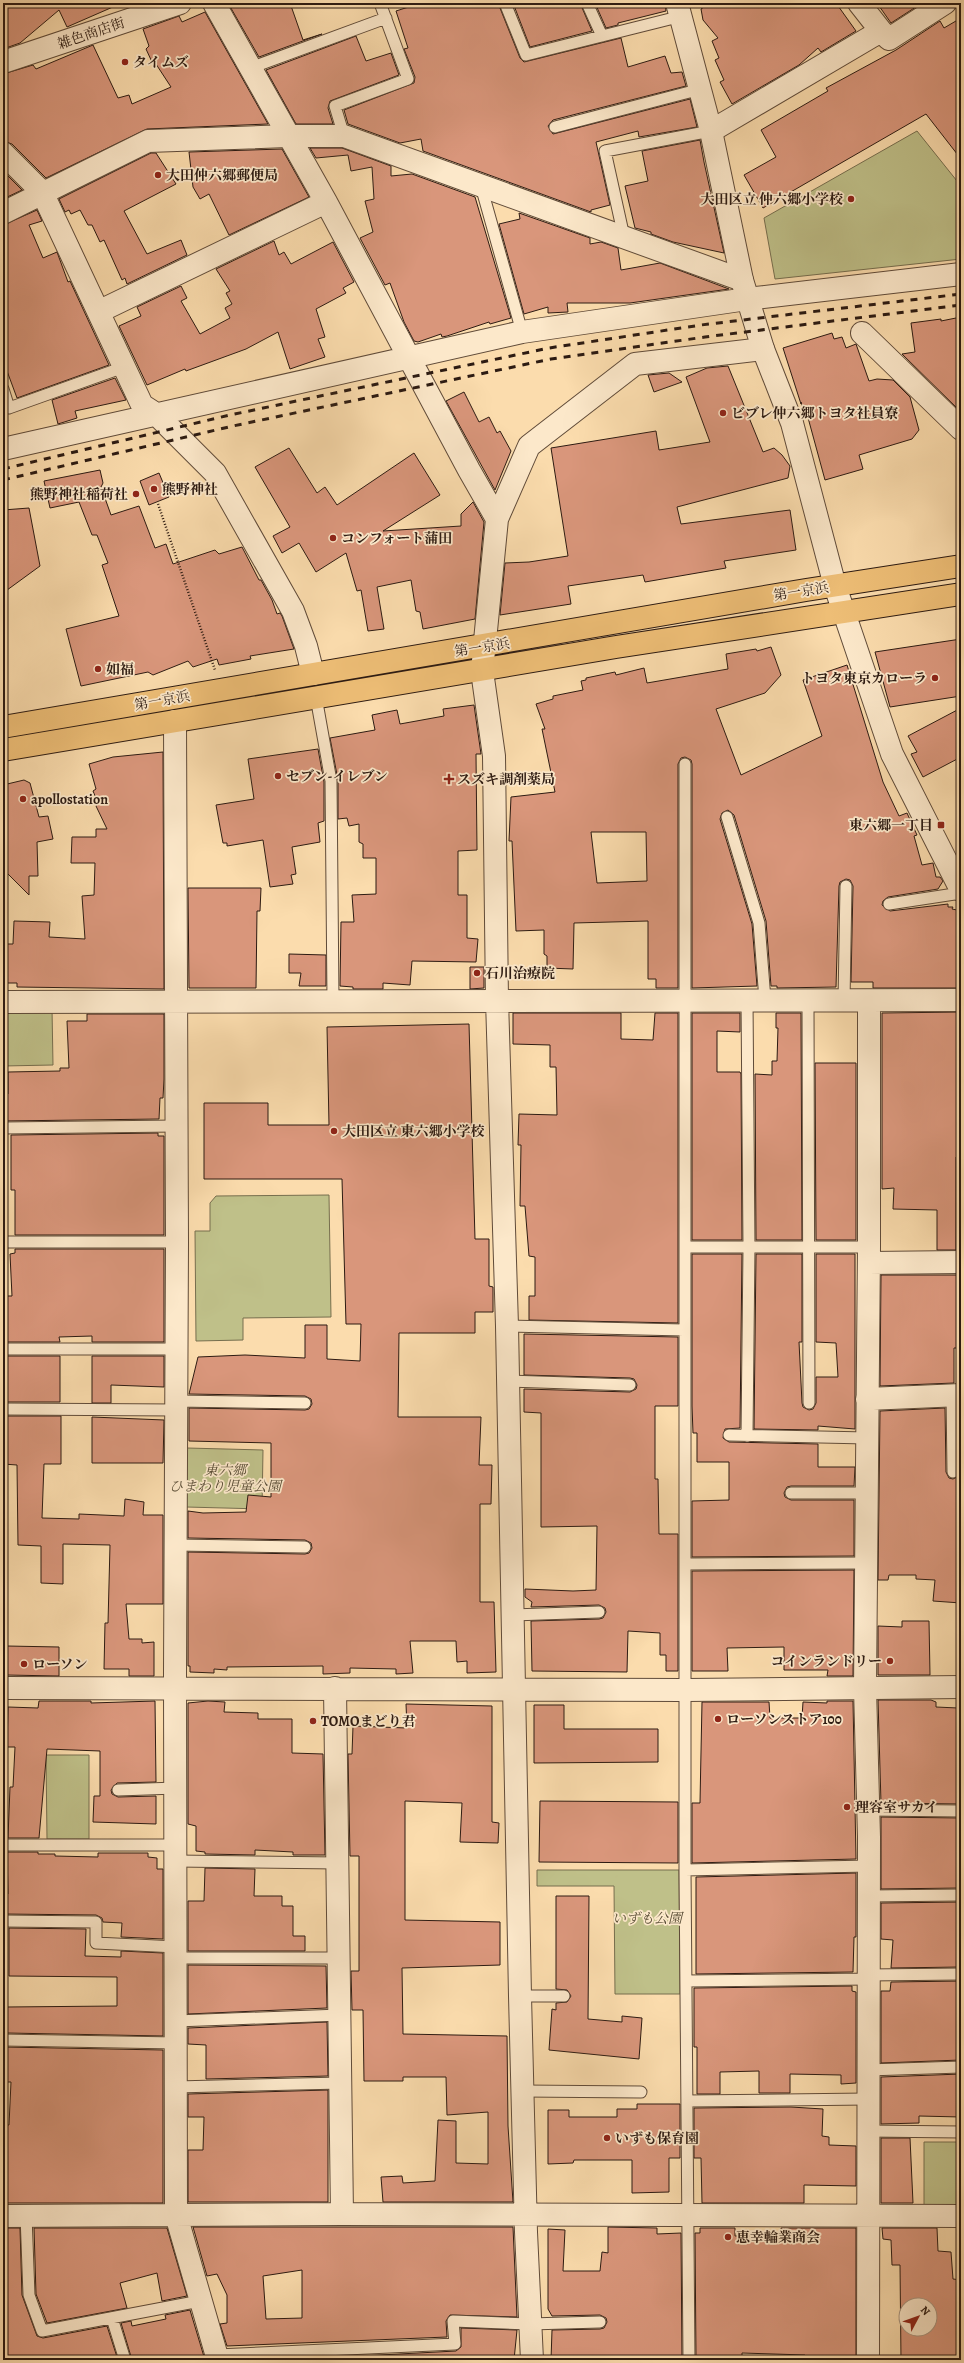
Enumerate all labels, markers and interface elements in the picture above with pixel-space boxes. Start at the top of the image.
street label: 雑色商店街 [55,13,127,54]
place label: タイムズ [133,53,189,72]
marker: タイムズ [120,57,130,67]
place label: 大田仲六郷郵便局 [166,166,278,185]
marker: 大田仲六郷郵便局 [153,170,163,180]
place label: 大田区立 仲六郷小学校 [701,190,843,209]
marker: 大田区立 仲六郷小学校 [846,194,856,204]
place label: ビブレ仲六郷トヨタ社員寮 [731,404,898,423]
marker: ビブレ仲六郷トヨタ社員寮 [718,408,728,418]
place label: 熊野神社 [162,480,218,499]
marker: 熊野神社 [149,484,159,494]
place label: 熊野神社稲荷社 [30,485,128,504]
marker: 熊野神社稲荷社 [131,489,141,499]
place label: コンフォート蒲田 [341,529,452,548]
marker: コンフォート蒲田 [328,533,338,543]
street label: 第一京浜 [772,578,830,605]
street label: 第一京浜 [453,634,511,661]
place label: 如福 [106,660,134,679]
marker: 如福 [93,664,103,674]
place label: トヨタ東京カローラ [801,669,927,688]
marker: トヨタ東京カローラ [930,673,940,683]
street label: 第一京浜 [133,686,191,715]
place label: セブン-イレブン [286,767,388,786]
place label: スズキ調剤薬局 [457,770,555,789]
marker: セブン-イレブン [273,771,283,781]
marker: スズキ調剤薬局 [444,774,454,784]
place label: apollostation [31,790,108,809]
marker: apollostation [18,794,28,804]
place label: 東六郷一丁目 [849,816,933,835]
marker: 東六郷一丁目 [936,820,946,830]
place label: 石川治療院 [485,964,555,983]
marker: 石川治療院 [472,968,482,978]
place label: 大田区立 東六郷小学校 [342,1122,484,1141]
marker: 大田区立 東六郷小学校 [329,1126,339,1136]
park label: 東六郷 ひまわり児童公園 [169,1461,283,1496]
place label: コインランドリー [770,1652,882,1671]
place label: ローソン [32,1655,87,1674]
marker: コインランドリー [885,1656,895,1666]
marker: ローソン [19,1659,29,1669]
place label: ローソンストア100 [726,1710,842,1729]
place label: TOMOまどり君 [321,1712,415,1731]
marker: ローソンストア100 [713,1714,723,1724]
marker: TOMOまどり君 [308,1716,318,1726]
place label: 理容室サカイ [855,1798,938,1817]
marker: 理容室サカイ [842,1802,852,1812]
park label: いずも公園 [612,1909,684,1928]
place label: いずも保育園 [615,2129,699,2148]
marker: いずも保育園 [602,2133,612,2143]
place label: 恵幸輪業商会 [736,2228,820,2247]
marker: 恵幸輪業商会 [723,2232,733,2242]
north arrow [898,2297,938,2337]
text: N [917,2303,933,2319]

